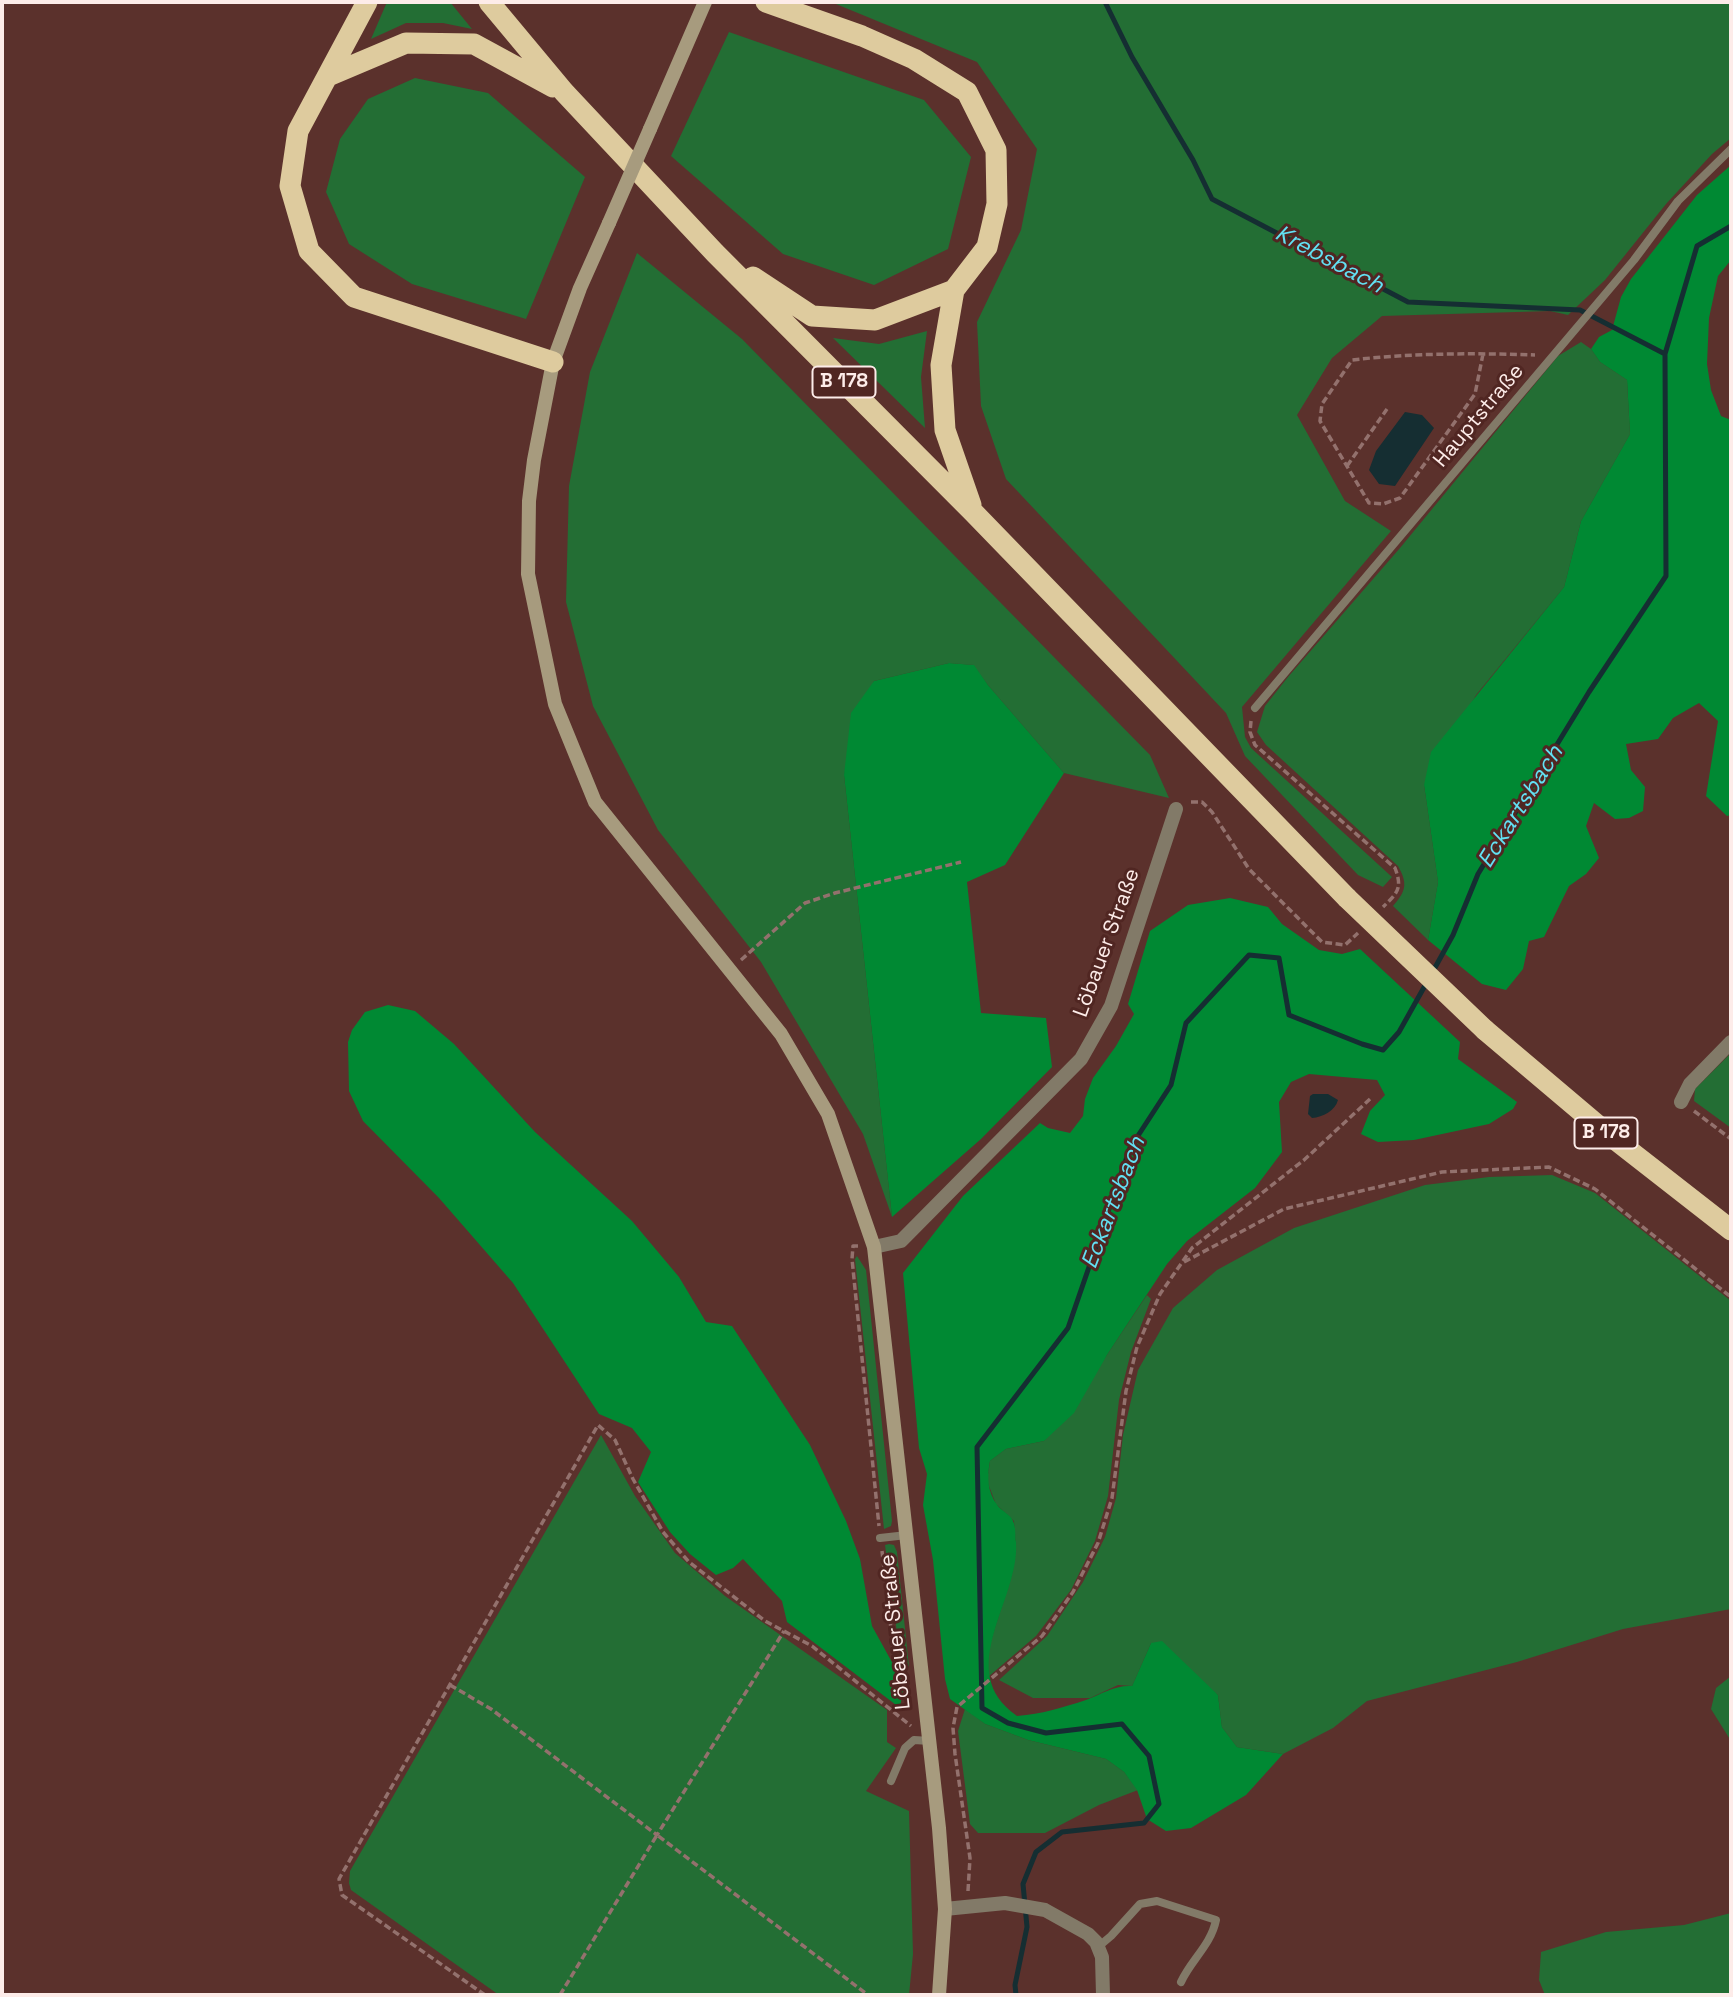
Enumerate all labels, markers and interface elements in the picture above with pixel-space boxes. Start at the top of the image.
water label: Krebsbach [1270,220,1388,300]
street label: Hauptstraße [1429,359,1529,473]
road number: B 178 [812,366,876,398]
water label: Eckartsbach [1472,741,1570,873]
street label: Löbauer Straße [1068,865,1146,1021]
road number: B 178 [1574,1118,1638,1148]
water label: Eckartsbach [1076,1133,1152,1273]
street label: Löbauer Straße [875,1553,917,1711]

